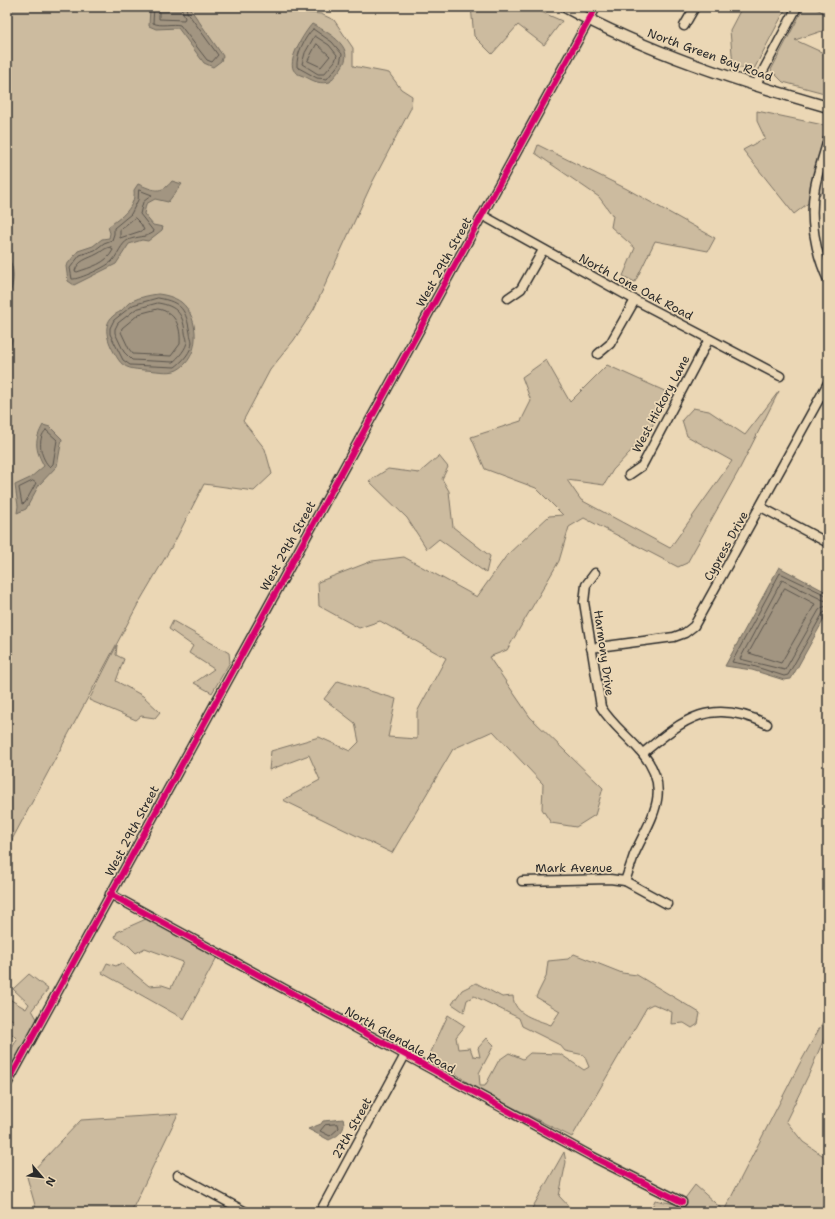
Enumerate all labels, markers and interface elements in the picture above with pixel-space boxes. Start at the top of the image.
street label: North Green Bay Road [645,25,775,85]
street label: West 29th Street [413,214,475,310]
street label: North Lone Oak Road [576,250,696,324]
street label: West Hickory Lane [629,352,694,456]
street label: West 29th Street [257,498,319,594]
street label: Cypress Drive [700,508,752,584]
street label: Harmony Drive [590,609,618,697]
street label: West 29th Street [101,783,163,879]
street label: Mark Avenue [535,860,613,876]
street label: North Glendale Road [342,1003,459,1077]
street label: 27th Street [329,1095,375,1161]
north arrow [22,1157,62,1197]
text: N [42,1174,59,1189]

